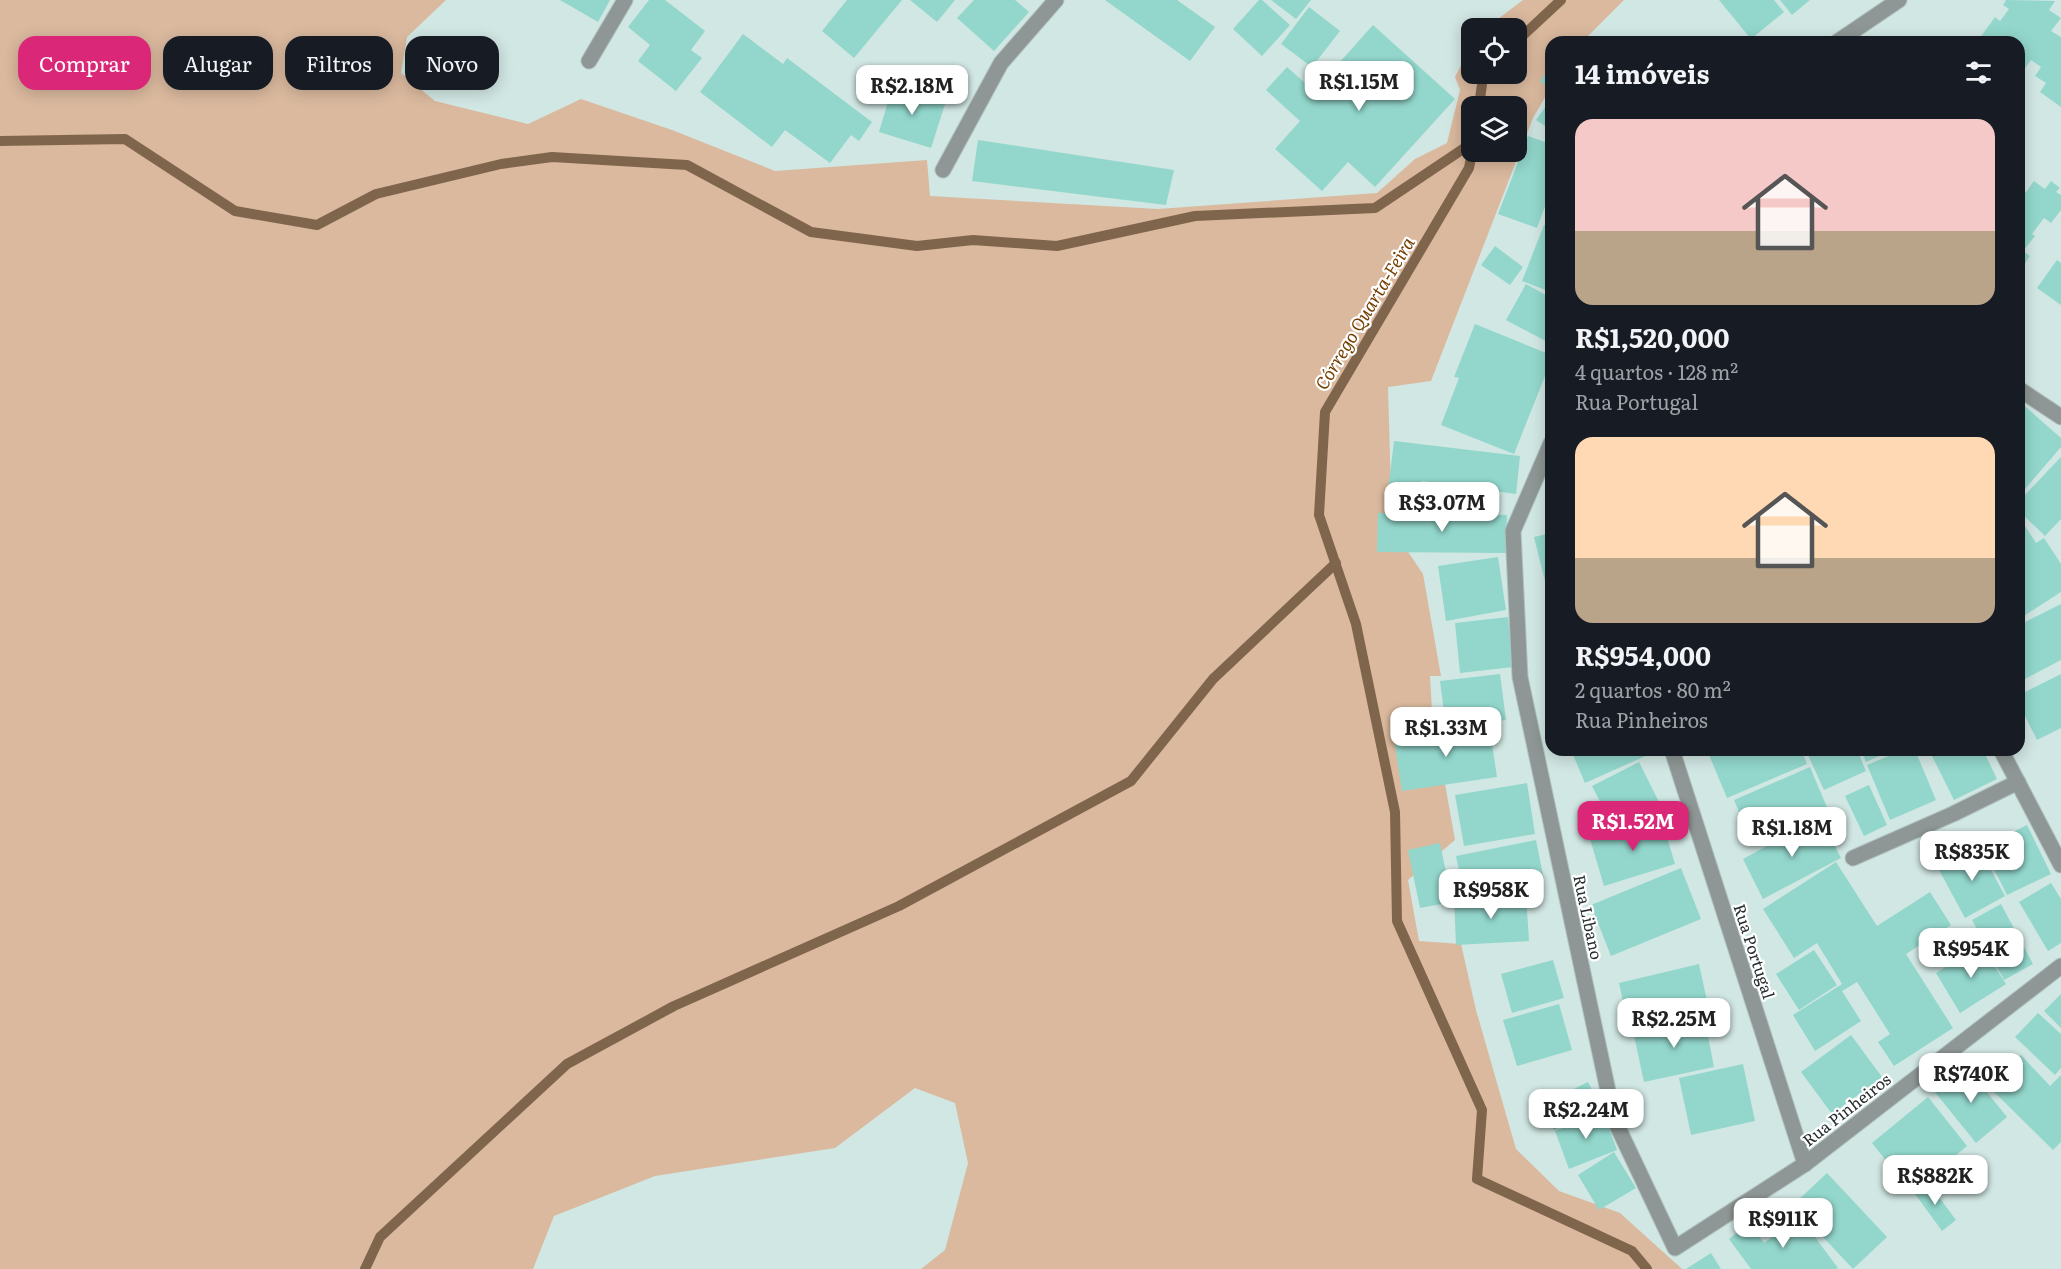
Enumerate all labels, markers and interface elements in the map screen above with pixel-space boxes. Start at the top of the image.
map controls [1461,18,1527,162]
button: locate [1461,18,1527,84]
chip: Comprar [18,36,151,90]
chip: Alugar [163,36,273,90]
chip: Filtros [285,36,393,90]
chip: Novo [405,36,499,90]
text: 14 imóveis [1575,53,1709,92]
icon: filters [1962,56,1995,89]
pin: R$1.15M [1304,61,1414,112]
pin: R$2.18M [857,65,967,116]
text: R$1.15M [1319,65,1399,95]
text: R$2.18M [870,69,954,99]
button: layers [1461,96,1527,162]
icon: home [1731,158,1839,266]
water label: Córrego Quarta-Feira [1308,231,1421,395]
text: R$1,520,000 [1575,317,1729,356]
text: 4 quartos · 128 m² [1575,356,1738,386]
text: Rua Portugal [1575,386,1698,416]
icon: home [1731,476,1839,584]
pin: R$3.07M [1387,482,1497,533]
text: R$3.07M [1398,486,1486,516]
text: R$954,000 [1575,635,1711,674]
text: 2 quartos · 80 m² [1575,674,1731,704]
text: Rua Pinheiros [1575,704,1708,734]
pin: R$1.33M [1391,707,1501,758]
text: R$1.33M [1404,711,1488,741]
pin: R$1.52M [1578,801,1688,852]
text: R$1.52M [1592,805,1674,835]
pin: R$1.18M [1737,807,1847,858]
text: R$1.18M [1751,811,1833,841]
pin: R$835K [1923,831,2021,882]
text: R$835K [1934,835,2010,865]
pin: R$958K [1442,869,1540,920]
street label: Rua Libano [1568,872,1610,962]
text: R$958K [1453,873,1529,903]
street label: Rua Portugal [1728,900,1782,1002]
pin: R$954K [1922,928,2020,979]
text: R$954K [1933,932,2009,962]
pin: R$2.25M [1619,998,1729,1049]
text: R$2.25M [1631,1002,1717,1032]
pin: R$740K [1922,1053,2020,1104]
text: R$740K [1933,1057,2009,1087]
street label: Rua Pinheiros [1797,1067,1895,1151]
pin: R$2.24M [1531,1089,1641,1140]
text: R$2.24M [1543,1093,1629,1123]
pin: R$882K [1886,1155,1984,1206]
text: R$882K [1897,1159,1973,1189]
pin: R$911K [1734,1198,1832,1249]
text: R$911K [1748,1202,1818,1232]

